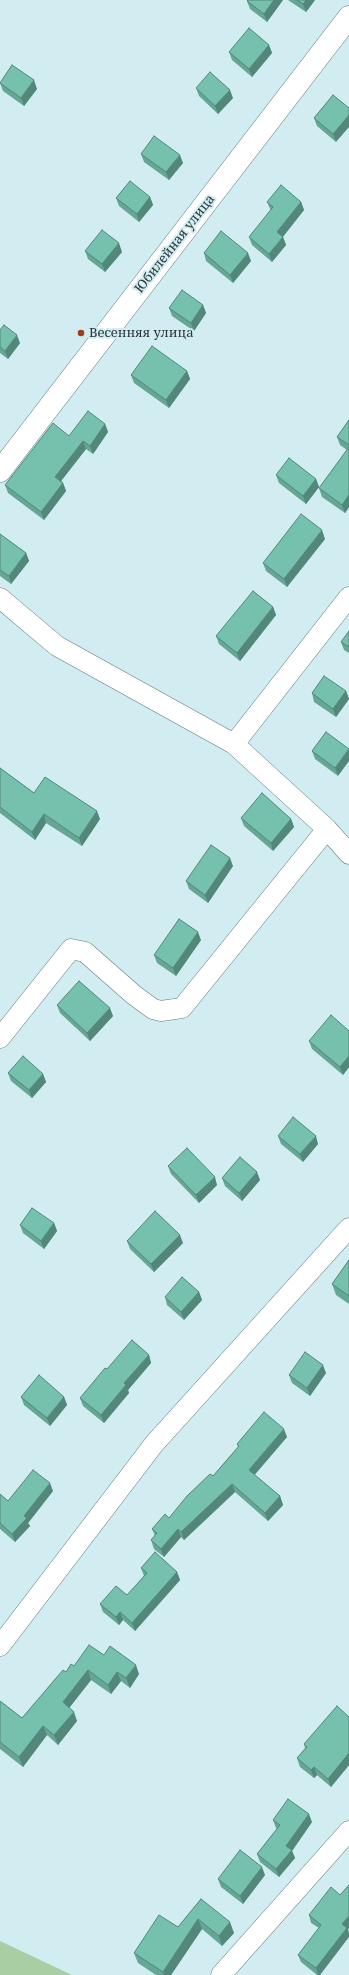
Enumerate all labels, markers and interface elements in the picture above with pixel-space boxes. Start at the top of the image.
street label: Юбилейная улица [132,192,218,296]
place label: Весенняя улица [89,325,194,341]
marker: Весенняя улица [76,328,86,338]

